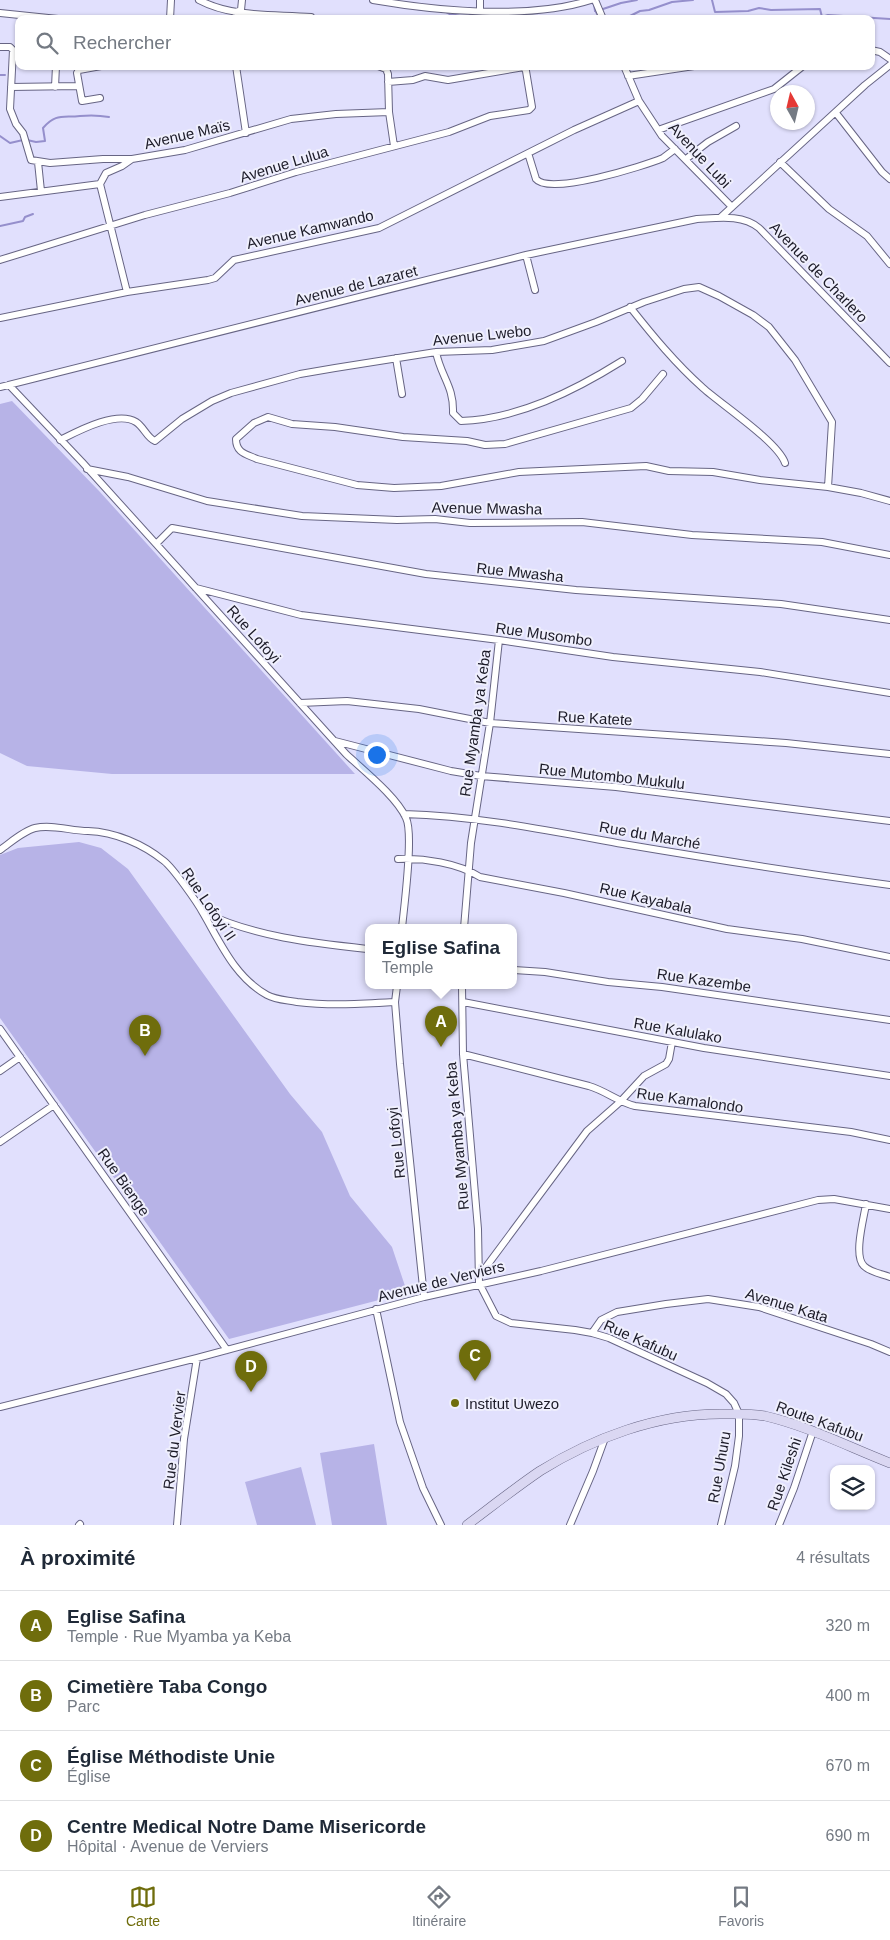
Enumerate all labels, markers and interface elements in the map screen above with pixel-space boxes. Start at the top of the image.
search box [15,15,875,70]
icon: search [33,29,61,57]
text: Rechercher [73,32,171,53]
north arrow [770,85,815,130]
street label: Avenue Maïs [143,116,231,152]
street label: Avenue Lubi [665,119,735,191]
street label: Avenue Lulua [238,142,331,186]
street label: Avenue Kamwando [245,206,375,252]
street label: Avenue de Charlero [767,218,871,326]
street label: Avenue de Lazaret [293,261,420,308]
street label: Avenue Lwebo [432,321,532,349]
street label: Avenue Mwasha [432,499,543,517]
street label: Rue Mwasha [476,559,565,585]
street label: Rue Lofoyi [224,602,284,666]
street label: Rue Musombo [495,619,593,649]
street label: Rue Myamba ya Keba [456,648,494,798]
street label: Rue Katete [557,708,633,728]
your location [364,742,390,768]
street label: Rue Mutombo Mukulu [538,760,686,792]
street label: Rue du Marché [598,818,702,852]
street label: Rue Lofoyi II [178,864,240,944]
street label: Rue Kayabala [598,879,694,917]
popup [365,924,517,989]
text: Eglise Safina [382,937,500,958]
text: Temple [382,959,433,976]
street label: Rue Kazembe [656,965,752,995]
pin: A [425,1006,457,1047]
street label: Rue Kalulako [633,1014,723,1046]
pin: B [129,1015,161,1056]
street label: Rue Myamba ya Keba [442,1061,472,1211]
street label: Rue Kamalondo [636,1084,744,1116]
street label: Rue Lofoyi [384,1106,408,1180]
street label: Rue Bienge [95,1145,153,1219]
street label: Avenue de Verviers [376,1257,506,1305]
street label: Avenue Kata [744,1284,831,1326]
street label: Rue Kafubu [601,1316,681,1364]
pin: C [459,1340,491,1381]
pin: D [235,1351,267,1392]
street label: Rue du Vervier [160,1390,188,1490]
place label: Institut Uwezo [465,1395,559,1412]
marker: Institut Uwezo [449,1397,461,1409]
street label: Route Kafubu [774,1397,866,1445]
street label: Rue Uhuru [704,1430,734,1504]
street label: Rue Kileshi [764,1435,804,1513]
map controls [830,1465,875,1510]
button: layers [830,1465,875,1510]
text: À proximité [20,1546,136,1569]
text: 4 résultats [796,1549,870,1566]
text: Eglise Safina [67,1606,185,1627]
text: A [30,1617,42,1634]
text: 320 m [826,1617,870,1634]
text: Temple · Rue Myamba ya Keba [67,1628,291,1645]
text: Cimetière Taba Congo [67,1676,267,1697]
text: B [30,1687,42,1704]
text: 400 m [826,1687,870,1704]
text: Parc [67,1698,100,1715]
text: Église Méthodiste Unie [67,1746,275,1767]
text: C [30,1757,42,1774]
text: 670 m [826,1757,870,1774]
text: Église [67,1768,111,1785]
text: Centre Medical Notre Dame Misericorde [67,1816,426,1837]
text: D [30,1827,42,1844]
text: 690 m [826,1827,870,1844]
text: Hôpital · Avenue de Verviers [67,1838,269,1855]
tab: Carte [126,1883,160,1929]
tab: Itinéraire [412,1883,466,1929]
tab: Favoris [718,1883,764,1929]

